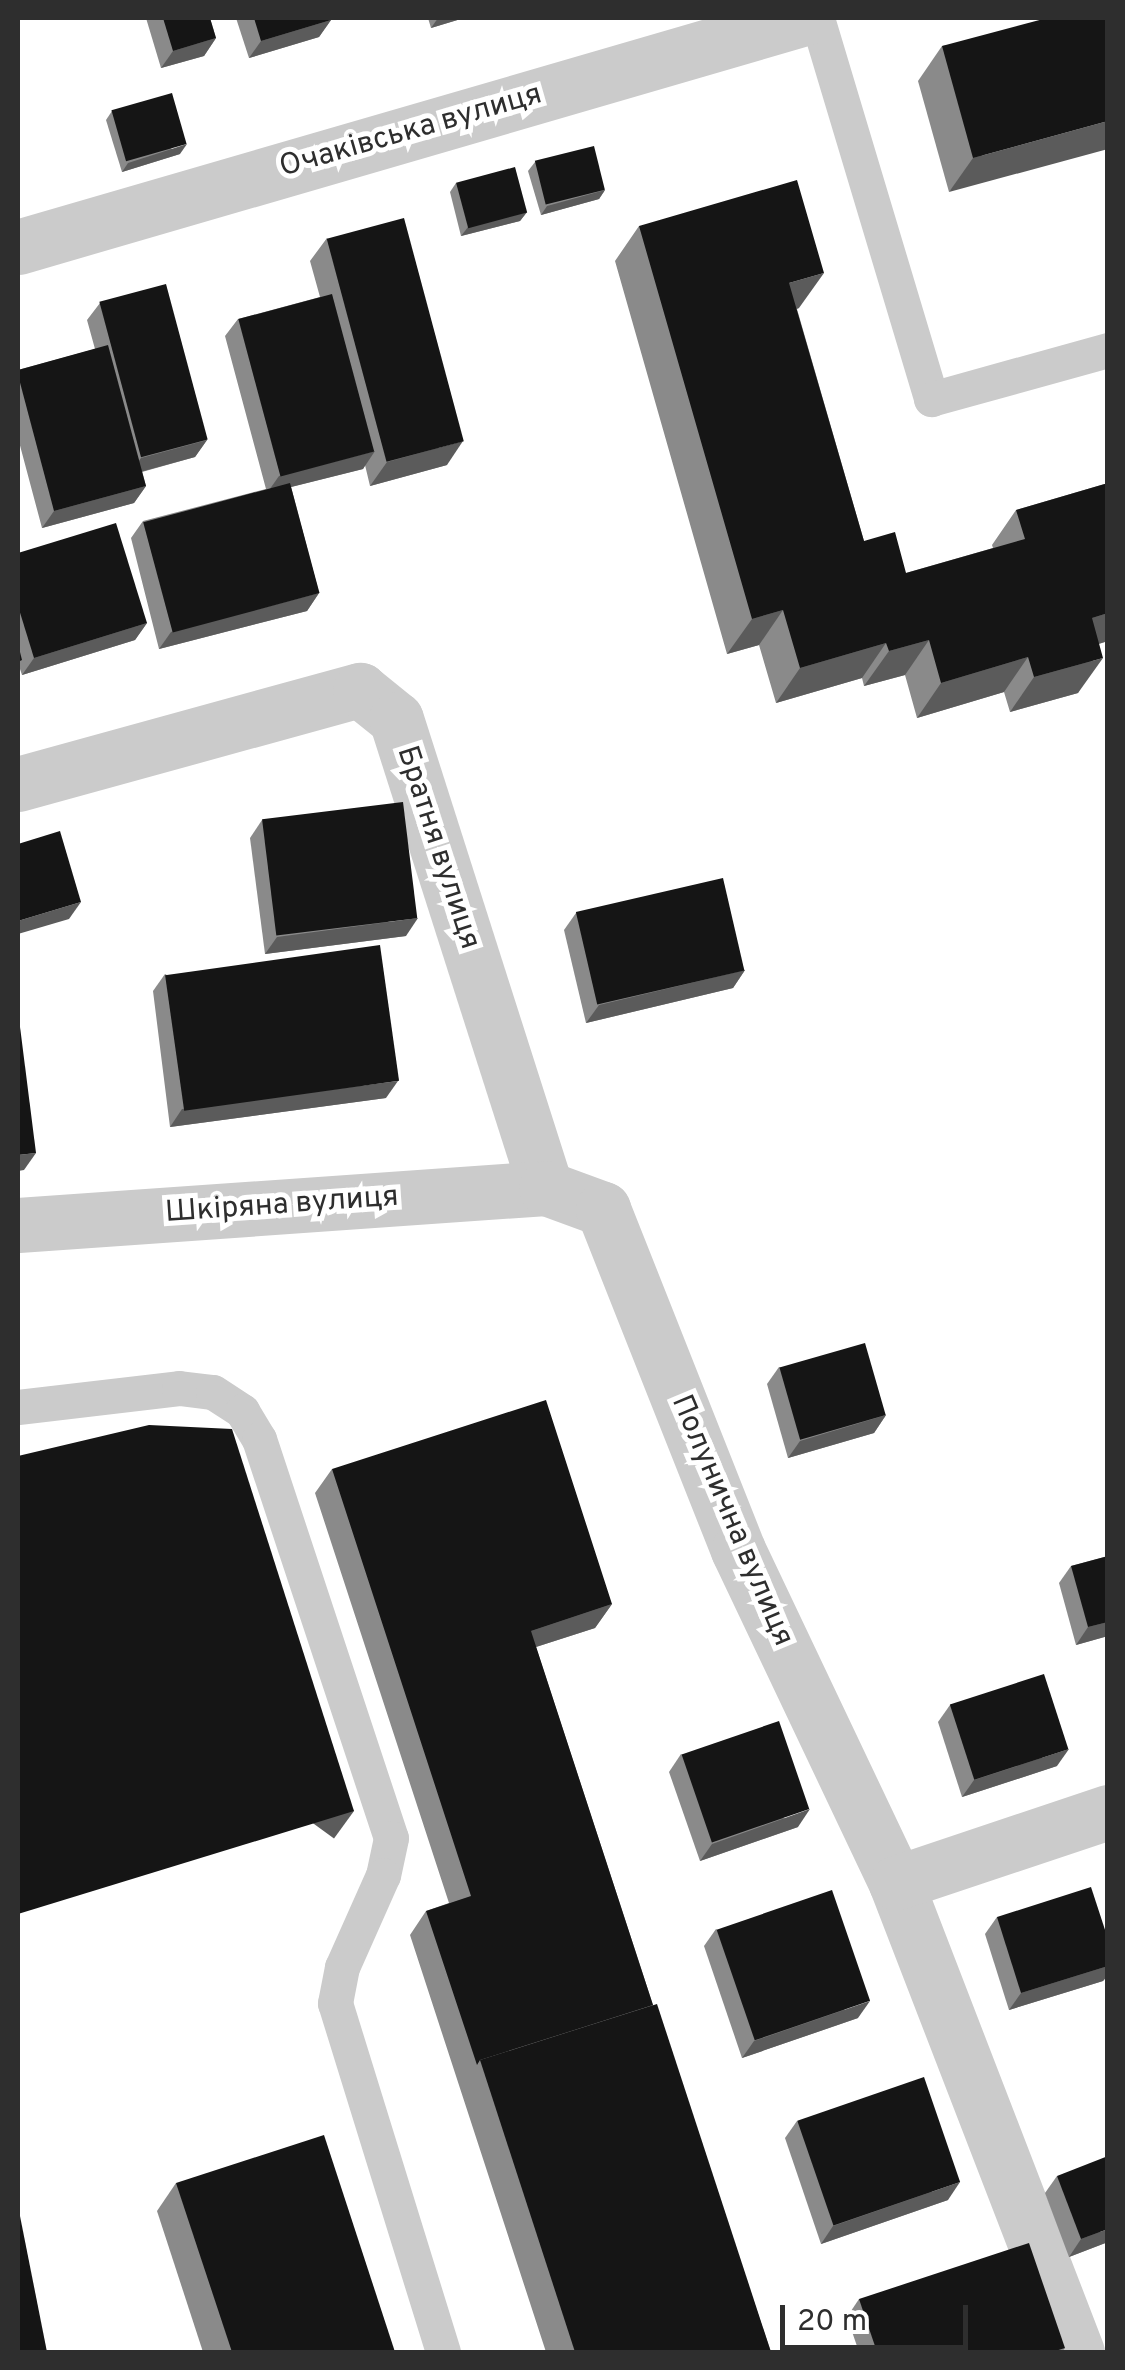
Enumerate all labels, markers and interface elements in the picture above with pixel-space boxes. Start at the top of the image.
street label: Очаківська вулиця [276,77,546,187]
street label: Братня вулиця [387,742,487,954]
street label: Шкіряна вулиця [164,1180,400,1232]
street label: Полунична вулиця [662,1390,800,1652]
scale bar [785,2285,972,2347]
text: 20 m [797,2304,867,2341]

